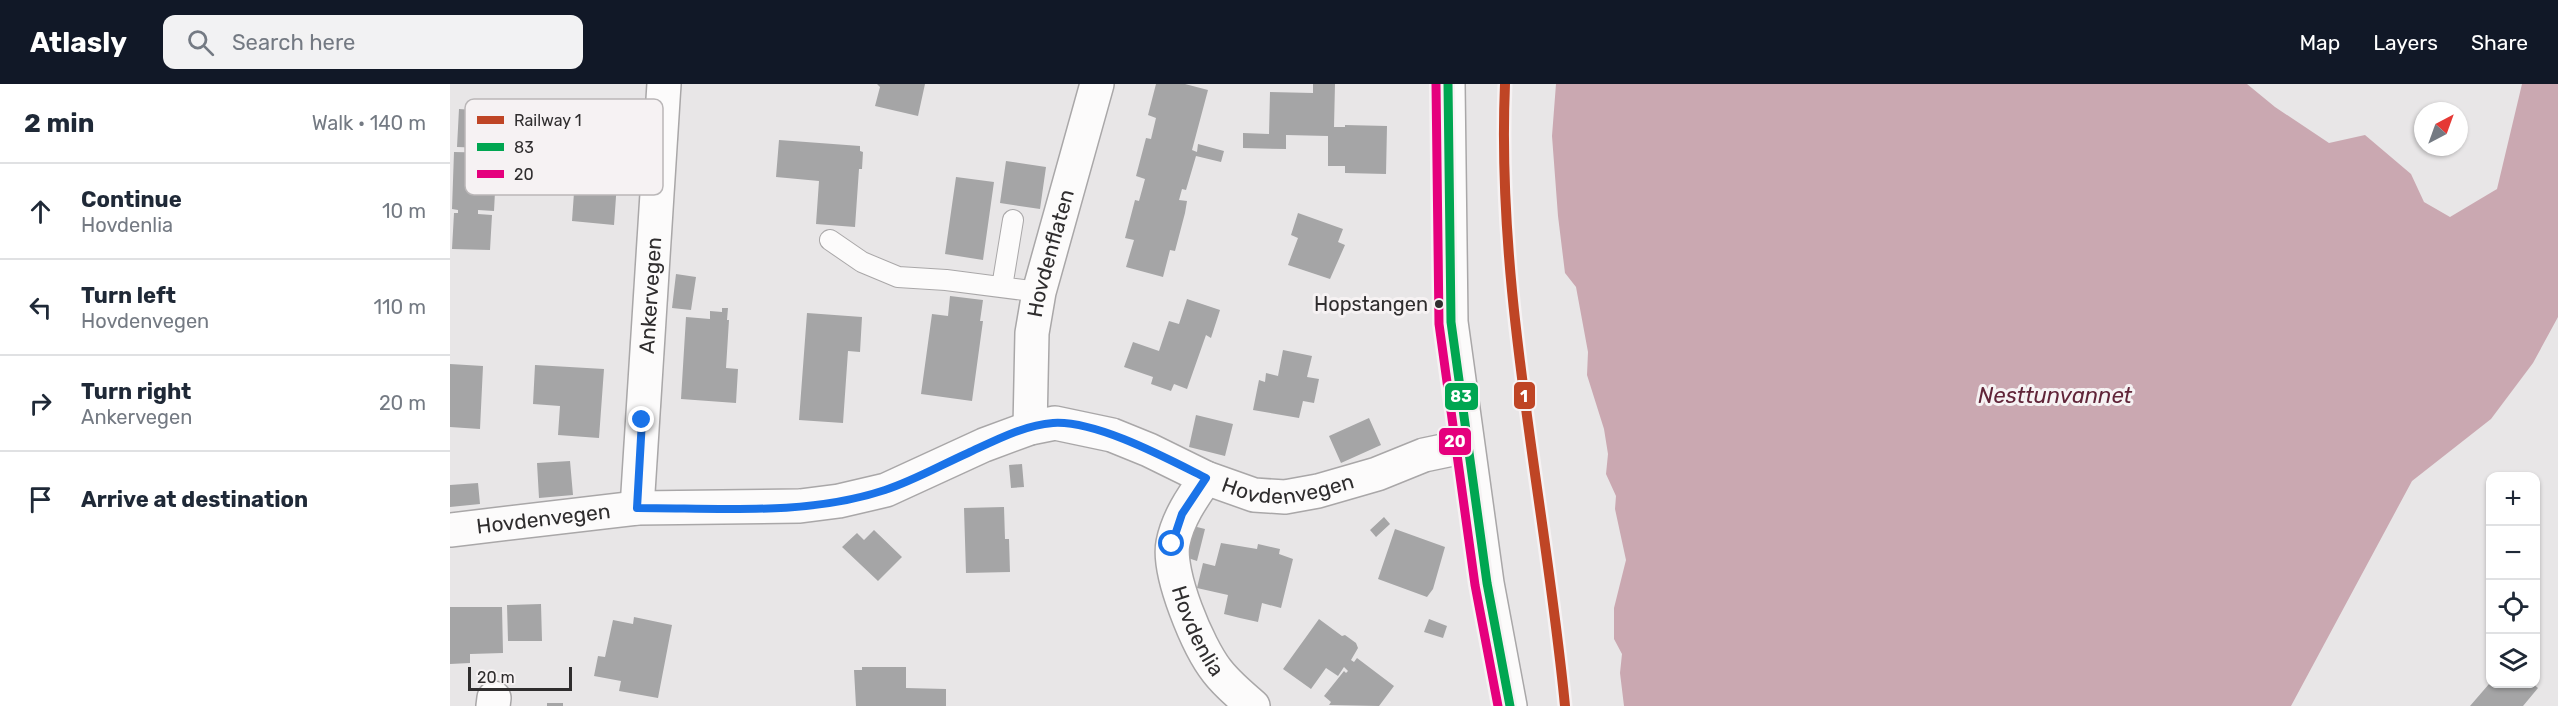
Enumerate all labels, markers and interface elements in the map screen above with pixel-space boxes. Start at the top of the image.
search box [163,15,583,69]
text: Atlasly [30,26,127,59]
icon: search [184,26,217,59]
text: Search here [232,29,355,56]
text: Map [2299,30,2340,55]
text: Layers [2373,30,2438,55]
text: Share [2471,30,2528,55]
legend [465,99,663,195]
north arrow [2414,102,2468,156]
text: 2 min [24,108,94,139]
text: Walk · 140 m [312,111,426,135]
text: Railway 1 [514,111,582,130]
text: 83 [514,138,534,157]
text: 20 [514,165,534,184]
text: Continue [81,186,182,213]
street label: Hovdenflaten [1022,186,1079,319]
icon: ahead [24,195,57,228]
text: 10 m [382,199,426,223]
text: Hovdenlia [81,213,173,237]
street label: Ankervegen [634,236,666,355]
text: Turn left [81,282,176,309]
icon: left [24,291,57,324]
place label: Hopstangen [1314,292,1428,316]
text: 110 m [374,295,426,319]
marker: Hopstangen [1433,298,1445,310]
text: Hovdenvegen [81,309,209,333]
text: Turn right [81,378,191,405]
line badge: 1 [1513,381,1536,410]
line badge: 83 [1444,382,1479,411]
water label: Nesttunvannet [1978,382,2133,409]
icon: right [24,387,57,420]
text: 83 [1450,387,1472,406]
text: 1 [1520,387,1528,406]
text: 20 m [379,391,426,415]
text: Ankervegen [81,405,192,429]
route end [628,406,654,432]
line badge: 20 [1438,427,1472,456]
text: 20 [1444,432,1466,451]
street label: Hovdenvegen [1219,468,1357,509]
map controls [2486,472,2540,688]
button: + [2486,472,2540,526]
icon: arrive [24,483,57,516]
text: Arrive at destination [81,486,308,513]
street label: Hovdenvegen [475,498,612,539]
button: − [2486,526,2540,580]
route start [1158,530,1184,556]
button: locate [2486,580,2540,634]
street label: Hovdenlia [1167,583,1229,681]
button: layers [2486,634,2540,688]
scale bar [468,664,572,692]
text: 20 m [477,668,515,687]

